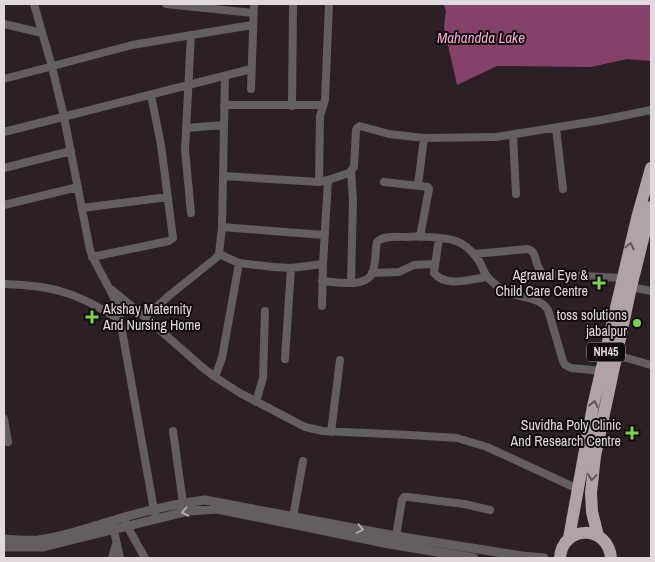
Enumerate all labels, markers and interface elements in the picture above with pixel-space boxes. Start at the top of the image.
water label: Mahandda Lake [437,27,525,48]
one-way arrow [624,241,635,250]
place label: Agrawal Eye & Child Care Centre [495,266,588,300]
marker: Agrawal Eye & Child Care Centre [592,276,606,290]
place label: Akshay Maternity And Nursing Home [102,300,201,334]
place label: toss solutions jabalpur [557,306,627,340]
marker: Akshay Maternity And Nursing Home [85,310,99,324]
marker: toss solutions jabalpur [631,317,643,329]
road number: NH45 [587,342,625,362]
one-way arrow [588,400,599,409]
place label: Suvidha Poly Clinic And Research Centre [510,416,621,450]
marker: Suvidha Poly Clinic And Research Centre [625,426,639,440]
one-way arrow [587,473,598,481]
one-way arrow [181,506,189,517]
one-way arrow [355,524,364,534]

